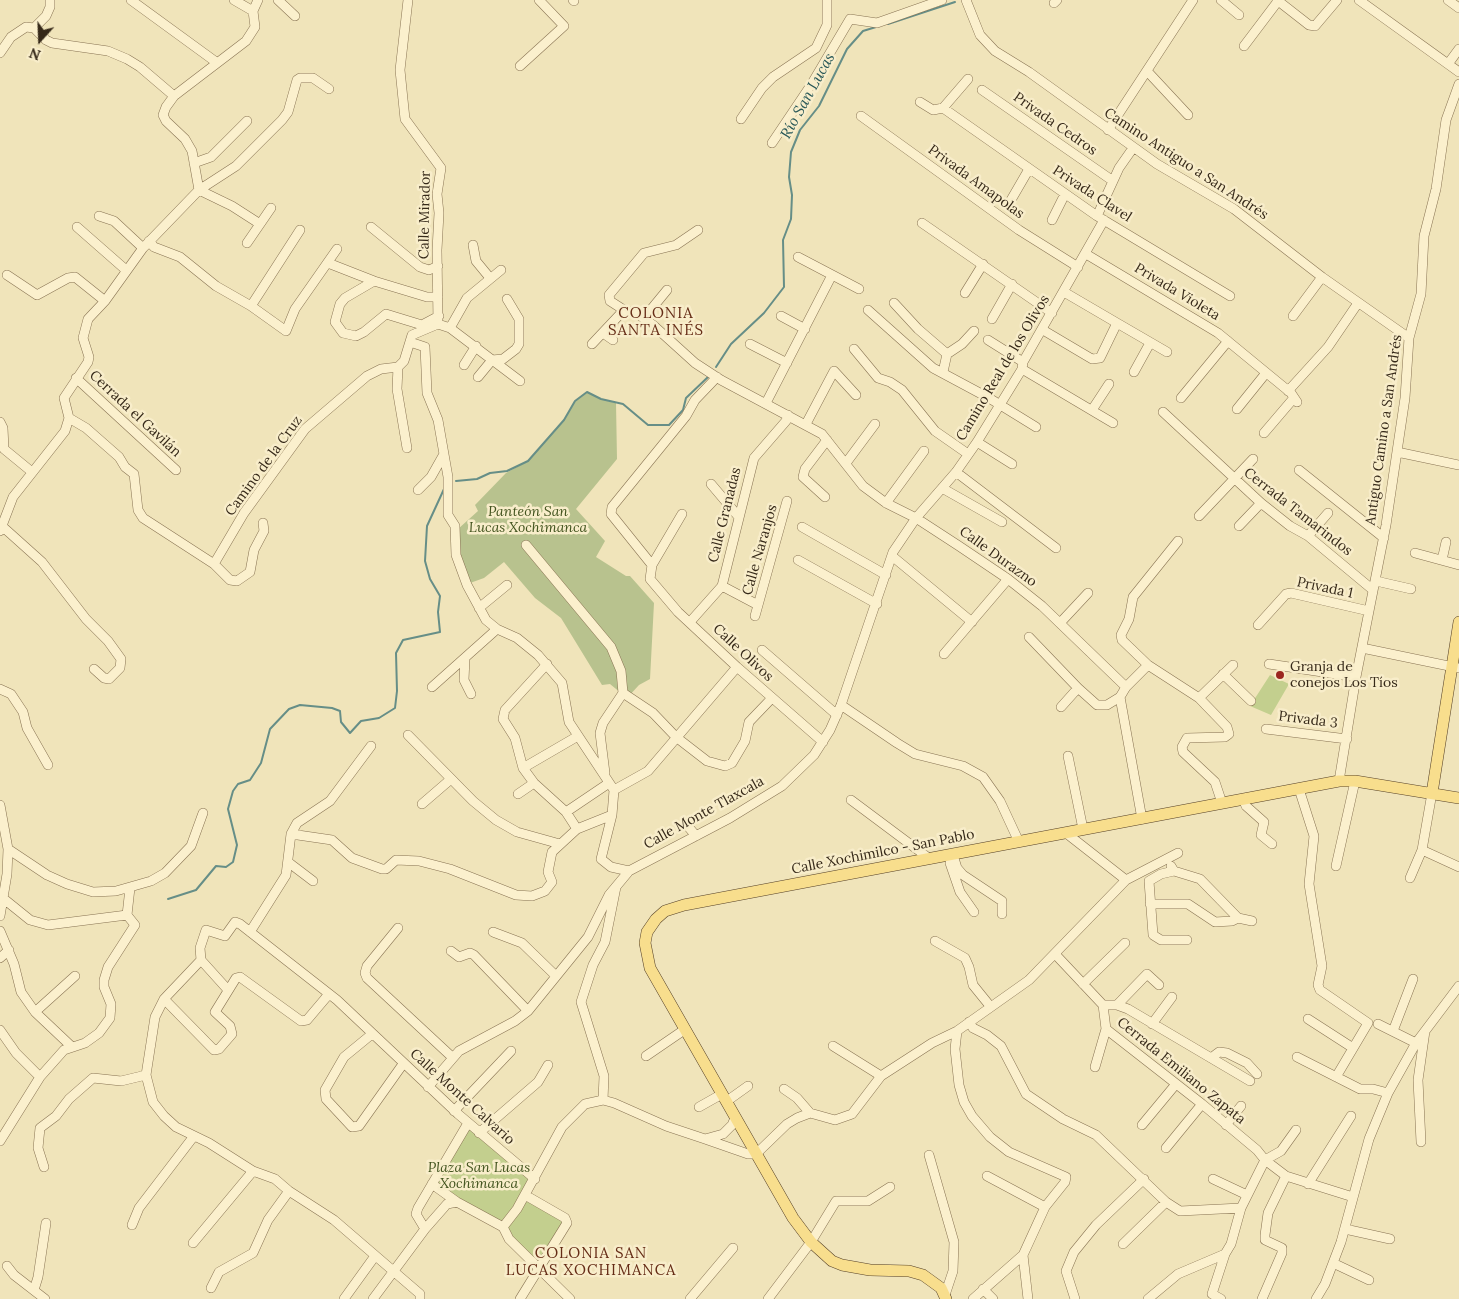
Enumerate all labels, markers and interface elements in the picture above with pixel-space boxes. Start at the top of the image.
north arrow [15,15,65,65]
text: N [27,44,43,64]
water label: Río San Lucas [777,50,839,142]
street label: Privada Cedros [1010,89,1100,159]
street label: Camino Antiguo a San Andrés [1101,105,1271,223]
street label: Privada Amapolas [925,142,1027,222]
street label: Privada Clavel [1049,162,1135,226]
street label: Calle Mirador [416,171,434,259]
street label: Privada Violeta [1131,260,1223,324]
street label: Camino Real de los Olivos [953,292,1053,444]
district label: COLONIA SANTA INÉS [607,305,705,340]
street label: Antiguo Camino a San Andrés [1362,334,1406,526]
street label: Cerrada el Gavilán [86,367,184,461]
street label: Camino de la Cruz [222,413,306,519]
street label: Cerrada Tamarindos [1240,464,1356,560]
street label: Calle Granadas [705,466,745,564]
street label: Calle Naranjos [739,503,781,597]
park label: Panteón San Lucas Xochimanca [469,504,587,536]
street label: Calle Durazno [956,523,1040,591]
street label: Privada 1 [1295,574,1355,602]
street label: Calle Olivos [709,621,777,685]
place label: Granja de conejos Los Tíos [1290,659,1398,692]
marker: Granja de conejos Los Tíos [1274,669,1286,681]
street label: Privada 3 [1277,708,1339,732]
street label: Calle Monte Tlaxcala [641,773,767,853]
street label: Calle Xochimilco - San Pablo [790,826,976,878]
street label: Cerrada Emiliano Zapata [1113,1014,1249,1128]
street label: Calle Monte Calvario [406,1046,518,1148]
park label: Plaza San Lucas Xochimanca [428,1160,530,1192]
district label: COLONIA SAN LUCAS XOCHIMANCA [504,1245,678,1280]

